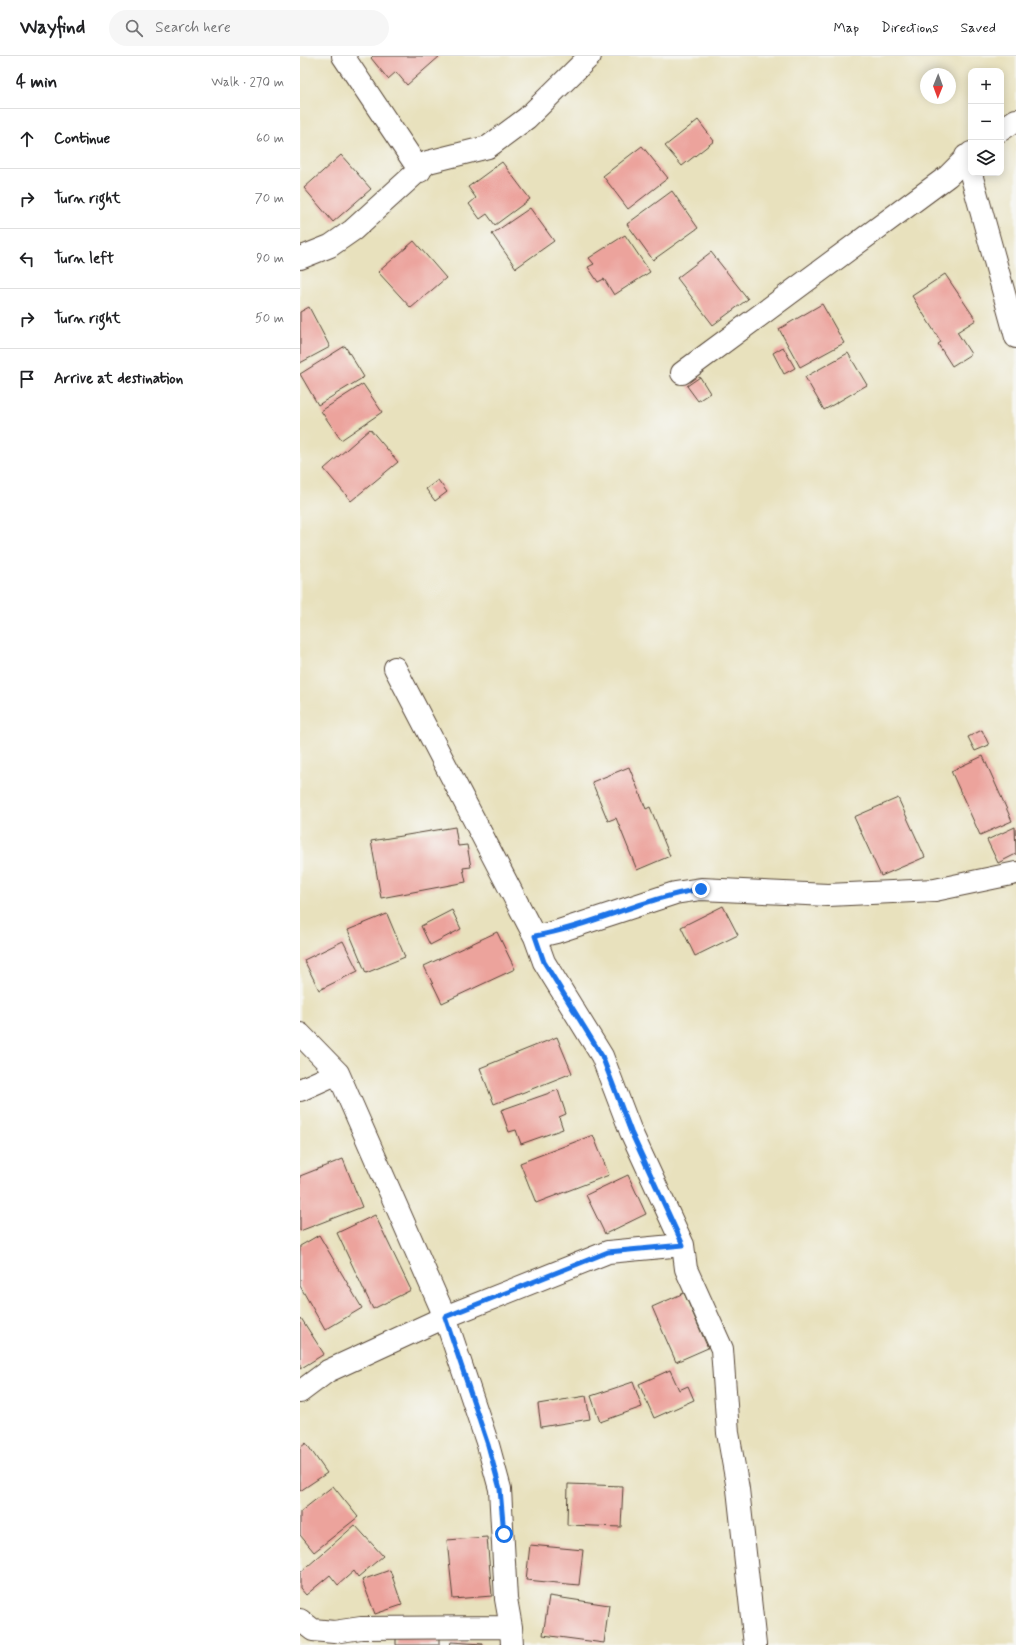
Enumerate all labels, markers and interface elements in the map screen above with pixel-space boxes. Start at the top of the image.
search box [109,10,389,46]
text: Wayfind [20,15,85,40]
icon: search [123,17,145,39]
text: Search here [155,18,231,38]
text: Map [833,19,859,37]
text: Directions [881,19,939,37]
text: Saved [961,19,996,37]
north arrow [920,68,956,104]
map controls [968,68,1004,176]
button: + [968,68,1004,104]
text: 4 min [16,71,57,93]
text: Walk · 270 m [211,74,284,91]
button: − [968,104,1004,140]
icon: ahead [16,128,38,150]
text: Continue [54,129,110,149]
text: 60 m [256,130,284,147]
button: layers [968,140,1004,176]
icon: right [16,188,38,210]
text: Turn right [54,189,121,209]
text: 70 m [255,190,284,207]
icon: left [16,248,38,270]
text: Turn left [54,249,114,269]
text: 90 m [256,250,284,267]
icon: right [16,308,38,330]
text: Turn right [54,309,121,329]
text: 50 m [255,310,284,327]
icon: arrive [16,368,38,390]
text: Arrive at destination [54,369,183,389]
route end [692,880,710,898]
route start [495,1525,513,1543]

